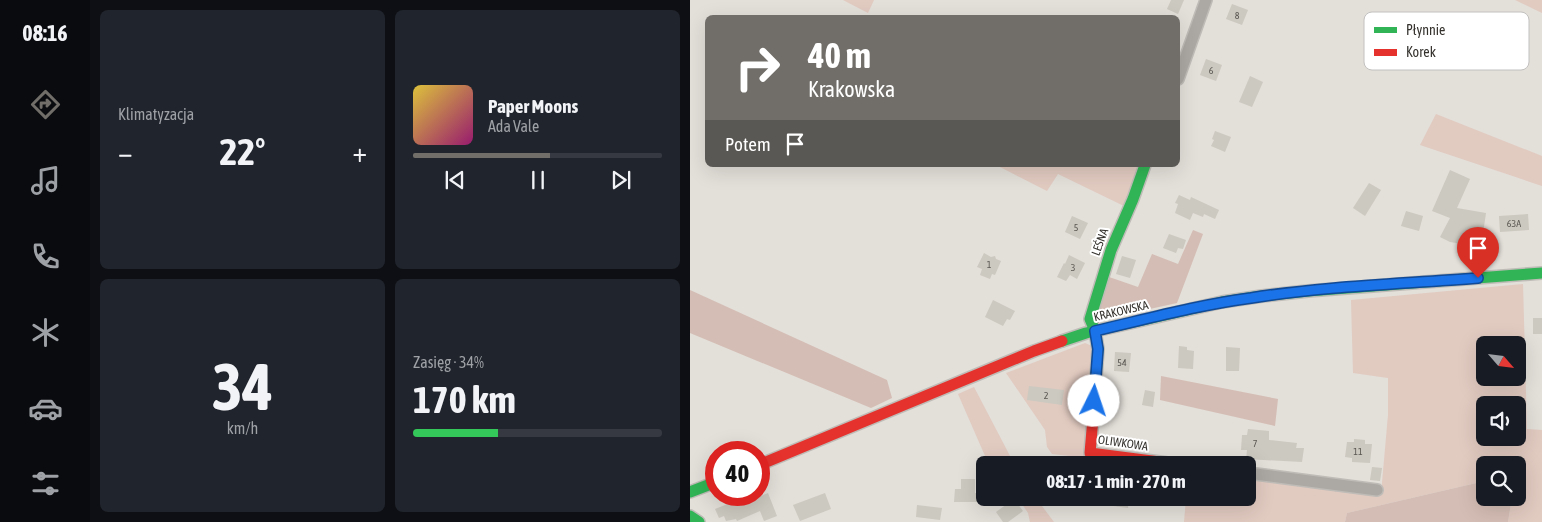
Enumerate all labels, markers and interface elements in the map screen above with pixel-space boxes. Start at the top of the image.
house number: 8 [1235,10,1240,21]
legend [1364,12,1529,70]
text: 08:16 [22,20,68,46]
text: Płynnie [1406,22,1445,38]
icon: right [725,35,790,100]
text: 40 m [808,35,871,75]
text: Korek [1406,44,1436,60]
house number: 6 [1209,65,1214,76]
text: Krakowska [808,76,895,102]
icon: directions [28,87,63,122]
text: Paper Moons [488,95,578,117]
text: Klimatyzacja [118,105,194,123]
text: Ada Vale [488,117,539,135]
text: 22° [219,130,266,173]
icon: arrive [781,130,809,158]
text: Potem [725,133,771,155]
text: − [118,136,133,168]
text: + [352,136,367,168]
icon: music [28,163,63,198]
icon: previous [441,166,469,194]
icon: pause [524,166,552,194]
icon: next [607,166,635,194]
house number: 63A [1507,218,1521,229]
house number: 5 [1074,222,1079,233]
street label: LEŚNA [1089,226,1111,257]
pin [1457,227,1499,278]
icon: arrive [1464,234,1492,262]
icon: phone [28,239,63,274]
house number: 1 [987,259,992,270]
house number: 3 [1071,262,1076,273]
street label: KRAKOWSKA [1092,298,1150,324]
icon: climate [28,315,63,350]
north arrow [1476,336,1526,386]
map controls [1476,336,1526,506]
text: 34 [212,349,273,424]
text: Zasięg · 34% [413,353,484,371]
house number: 54 [1117,357,1127,368]
position arrow [1067,374,1119,426]
text: 170 km [413,378,516,421]
house number: 2 [1044,390,1049,401]
icon: car [28,391,63,426]
button: sound [1476,396,1526,446]
text: km/h [227,419,258,437]
street label: OLIWKOWA [1097,433,1149,453]
house number: 7 [1253,438,1258,449]
speed limit sign: 40 [705,441,770,506]
house number: 11 [1353,446,1363,457]
button: search [1476,456,1526,506]
icon: filters [28,466,63,501]
text: 08:17 · 1 min · 270 m [1046,470,1186,492]

